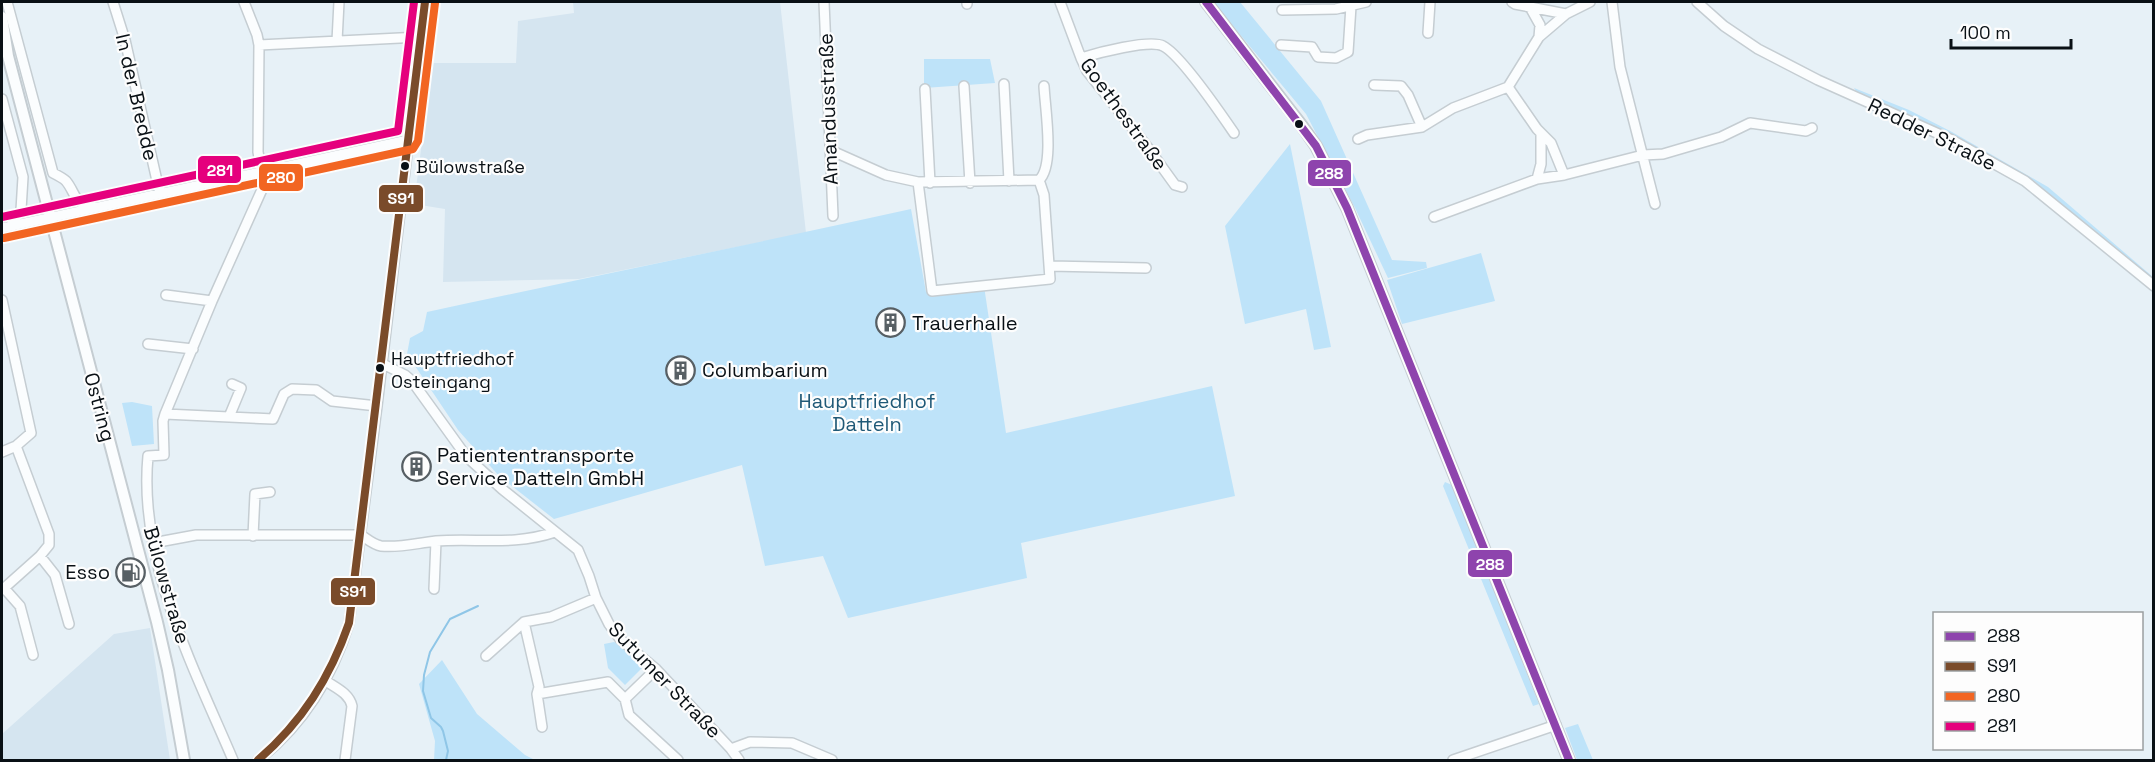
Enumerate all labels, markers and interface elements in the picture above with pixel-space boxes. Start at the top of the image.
scale bar [1951,12,2071,50]
text: 100 m [1960,21,2011,44]
street label: In der Bredde [110,31,164,163]
street label: Amandusstraße [812,33,844,185]
street label: Goethestraße [1074,53,1174,175]
street label: Redder Straße [1864,92,2000,176]
unlabelled marker [1293,118,1305,130]
line badge: 281 [197,155,242,184]
place label: Bülowstraße [416,155,525,178]
line badge: 288 [1307,159,1352,187]
text: 281 [207,160,233,181]
marker: Bülowstraße [399,160,411,172]
line badge: 280 [258,163,304,192]
text: 288 [1315,163,1344,184]
text: 280 [266,167,296,188]
line badge: S91 [378,184,424,213]
text: S91 [388,188,414,209]
building icon: Trauerhalle [875,307,907,339]
place label: Trauerhalle [912,310,1018,336]
place label: Hauptfriedhof Osteingang [391,347,514,393]
building icon: Columbarium [665,354,697,386]
place label: Columbarium [702,357,828,383]
marker: Hauptfriedhof Osteingang [374,362,386,374]
street label: Ostring [78,370,122,444]
park label: Hauptfriedhof Datteln [799,388,936,437]
place label: Patiententransporte Service Datteln GmbH [437,442,644,491]
building icon: Patiententransporte Service Datteln GmbH [400,451,432,483]
street label: Bülowstraße [138,523,196,647]
line badge: 288 [1467,549,1513,578]
text: 288 [1476,554,1505,575]
fuel station icon: Esso [115,556,147,588]
place label: Esso [65,559,110,585]
line badge: S91 [330,577,376,606]
text: S91 [340,581,366,602]
legend [1933,612,2143,750]
street label: Sutumer Straße [603,616,727,744]
text: 288 [1987,624,2020,647]
text: S91 [1987,654,2017,677]
text: 280 [1987,684,2021,707]
text: 281 [1987,714,2017,737]

